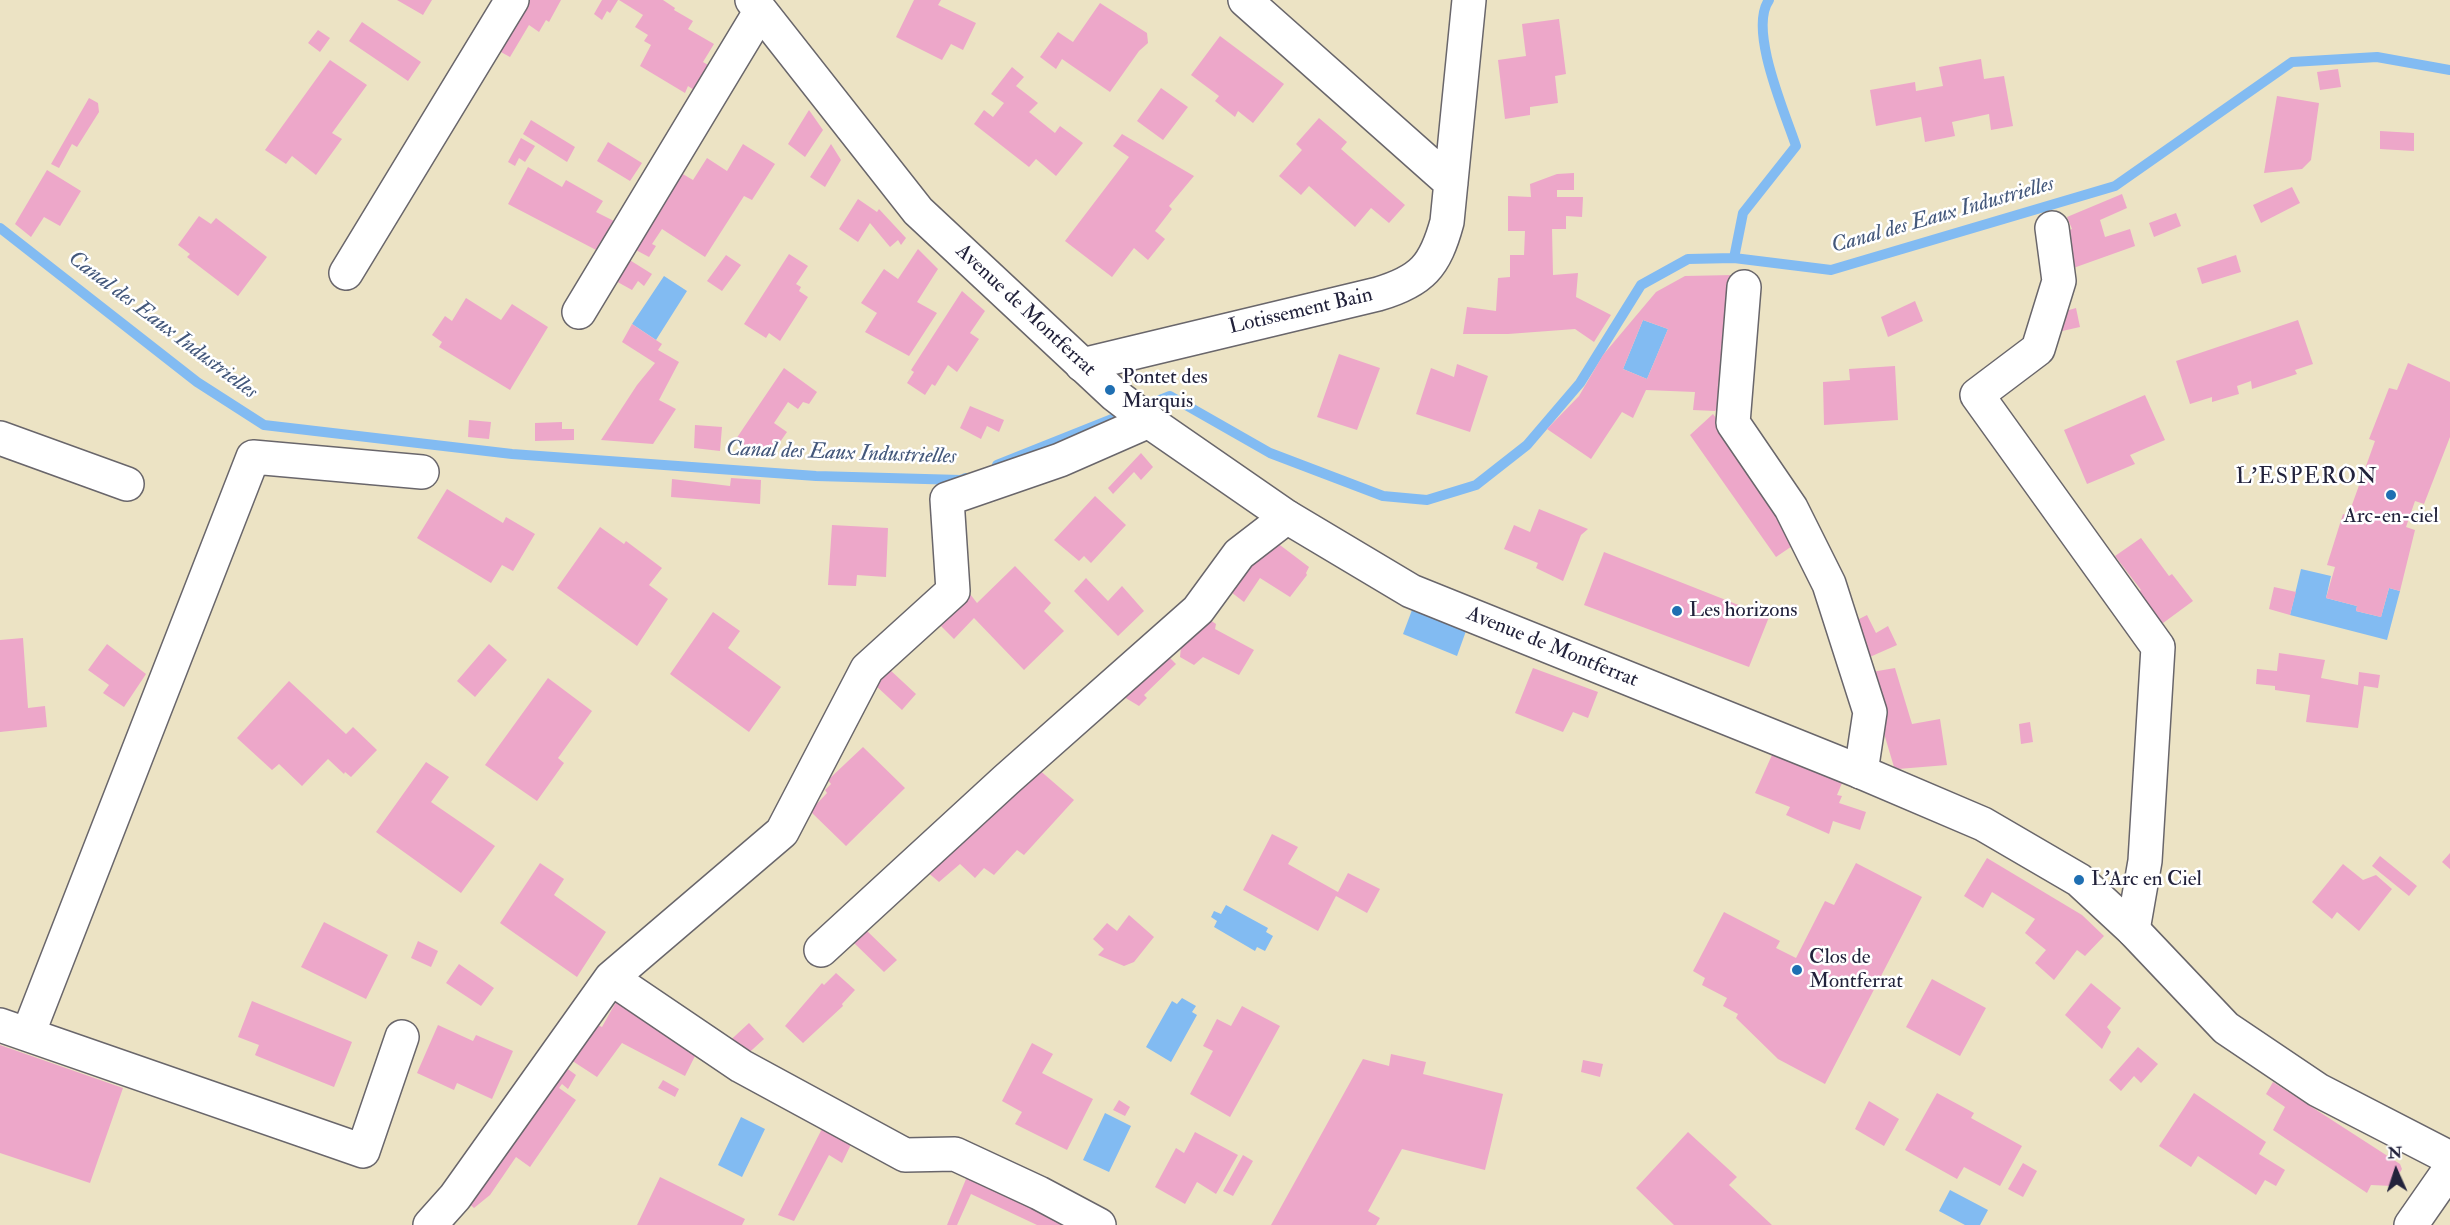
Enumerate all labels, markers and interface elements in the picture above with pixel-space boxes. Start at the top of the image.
water label: Canal des Eaux Industrielles [1829,172,2057,260]
street label: Avenue de Montferrat [950,239,1100,383]
water label: Canal des Eaux Industrielles [62,246,262,406]
street label: Lotissement Bain [1227,283,1375,341]
place label: Pontet des Marquis [1122,365,1208,415]
marker: Pontet des Marquis [1103,383,1117,397]
water label: Canal des Eaux Industrielles [725,437,957,471]
district label: L'ESPERON [2236,465,2378,491]
marker: Arc-en-ciel [2384,488,2398,502]
place label: Arc-en-ciel [2343,504,2439,530]
place label: Les horizons [1689,598,1797,624]
street label: Avenue de Montferrat [1463,602,1641,694]
marker: Les horizons [1670,604,1684,618]
place label: L'Arc en Ciel [2091,867,2202,893]
marker: L'Arc en Ciel [2072,873,2086,887]
place label: Clos de Montferrat [1809,945,1903,995]
marker: Clos de Montferrat [1790,963,1804,977]
north arrow [2366,1141,2426,1201]
text: N [2387,1143,2403,1163]

